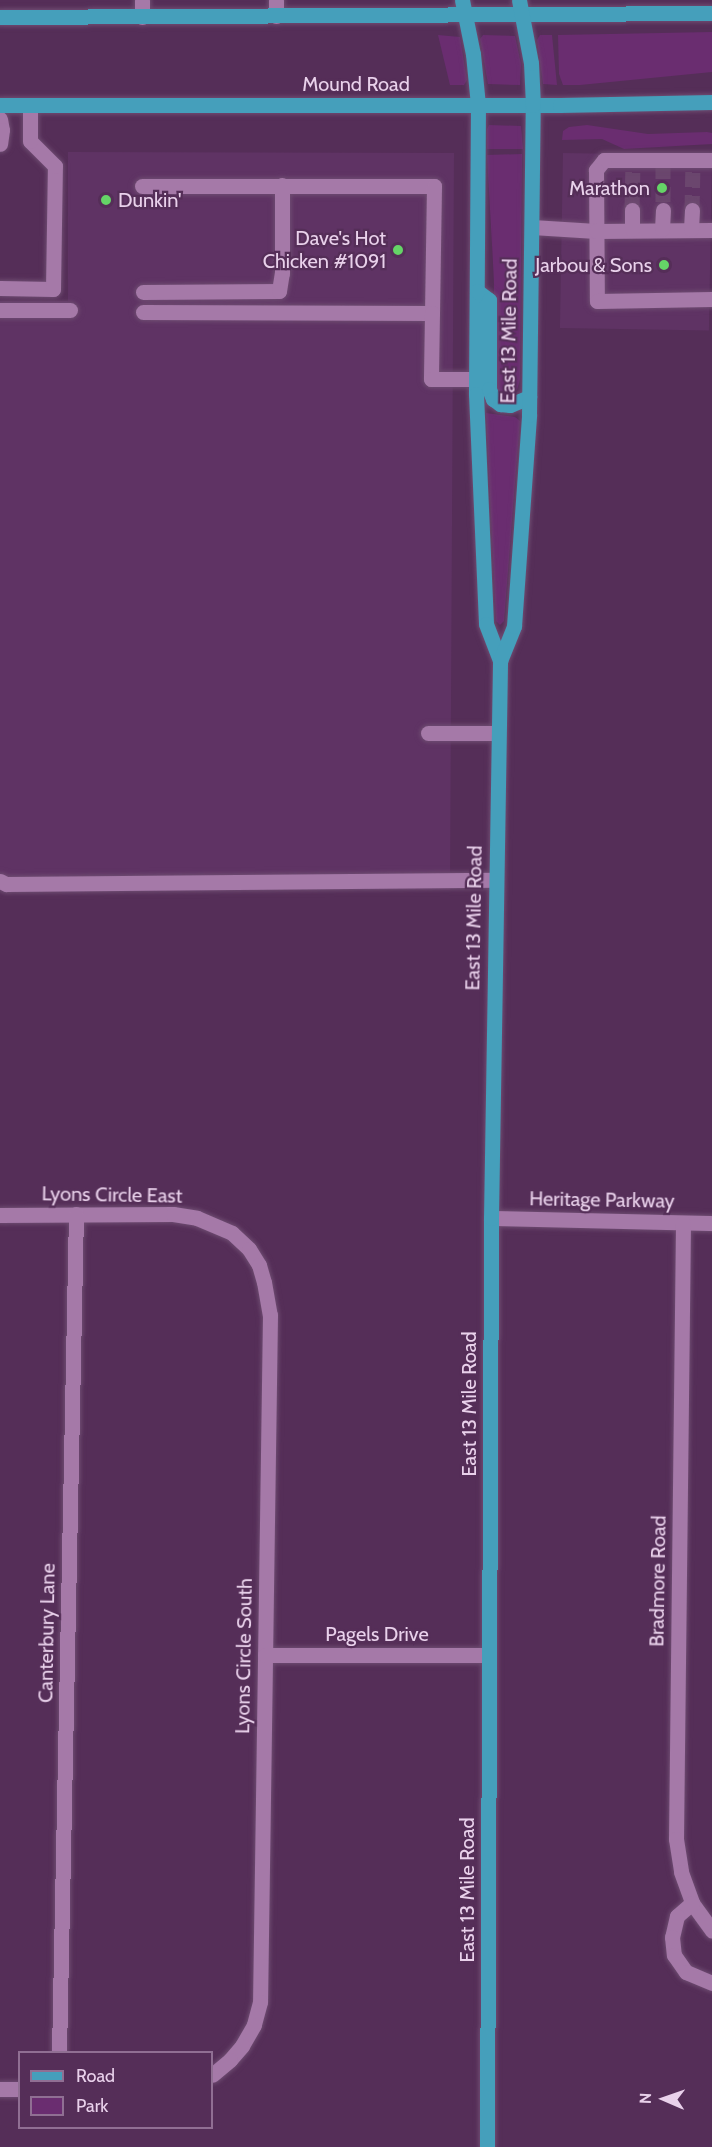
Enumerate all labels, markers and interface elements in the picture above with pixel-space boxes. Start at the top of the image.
street label: Mound Road [302,72,410,96]
place label: Marathon [569,176,650,200]
marker: Marathon [655,181,669,195]
place label: Dunkin' [118,188,182,212]
marker: Dunkin' [99,193,113,207]
place label: Dave's Hot Chicken #1091 [263,226,386,273]
marker: Dave's Hot Chicken #1091 [391,243,405,257]
place label: Jarbou & Sons [535,253,652,277]
street label: East 13 Mile Road [496,258,522,404]
marker: Jarbou & Sons [657,258,671,272]
street label: East 13 Mile Road [461,845,487,991]
street label: Lyons Circle East [41,1182,183,1208]
street label: Heritage Parkway [529,1187,675,1213]
street label: East 13 Mile Road [457,1331,481,1477]
street label: Bradmore Road [645,1515,671,1647]
street label: Canterbury Lane [34,1563,60,1703]
street label: Lyons Circle South [231,1578,257,1734]
street label: Pagels Drive [325,1622,429,1646]
street label: East 13 Mile Road [455,1817,479,1963]
legend [18,2051,213,2129]
text: Road [76,2065,115,2087]
north arrow [634,2069,694,2129]
text: N [636,2092,655,2104]
text: Park [76,2095,108,2117]

